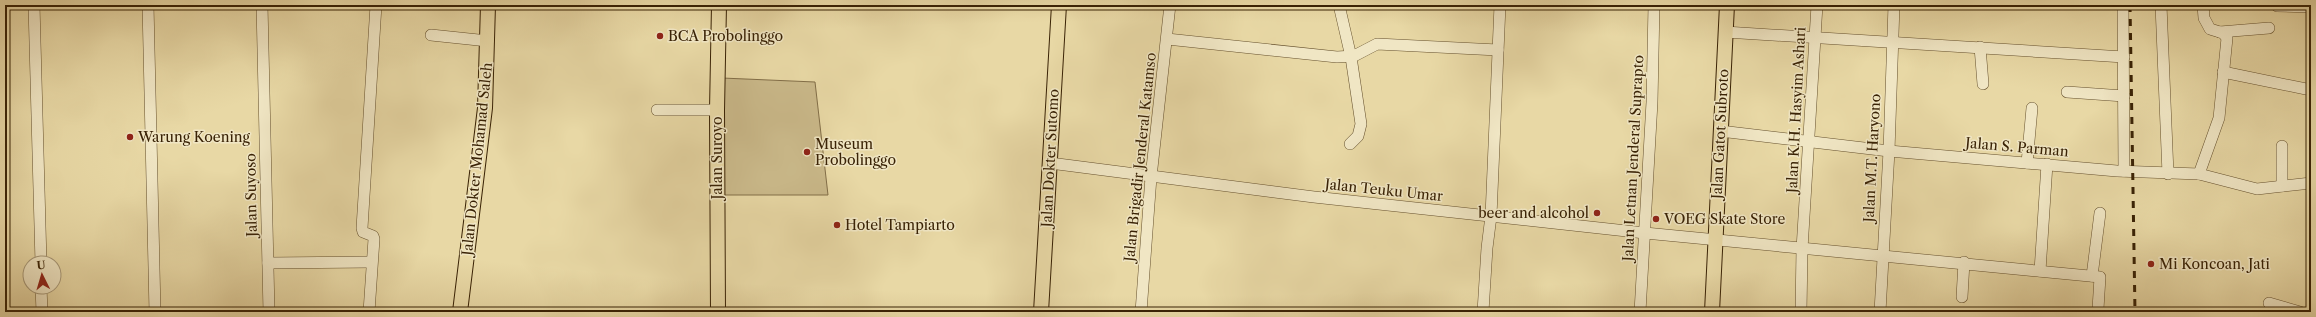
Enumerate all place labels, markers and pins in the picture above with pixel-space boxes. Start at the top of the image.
place label: BCA Probolinggo [668,27,783,45]
marker: BCA Probolinggo [655,31,665,41]
place label: Warung Koening [137,128,250,146]
marker: Warung Koening [125,132,135,142]
place label: Museum Probolinggo [815,135,896,169]
marker: Museum Probolinggo [802,147,812,157]
place label: beer and alcohol [1478,204,1589,222]
marker: beer and alcohol [1592,208,1602,218]
place label: VOEG Skate Store [1663,210,1786,228]
marker: VOEG Skate Store [1651,214,1661,224]
place label: Hotel Tampiarto [845,216,955,234]
marker: Hotel Tampiarto [832,220,842,230]
place label: Mi Koncoan, Jati [2159,255,2270,273]
marker: Mi Koncoan, Jati [2146,259,2156,269]

